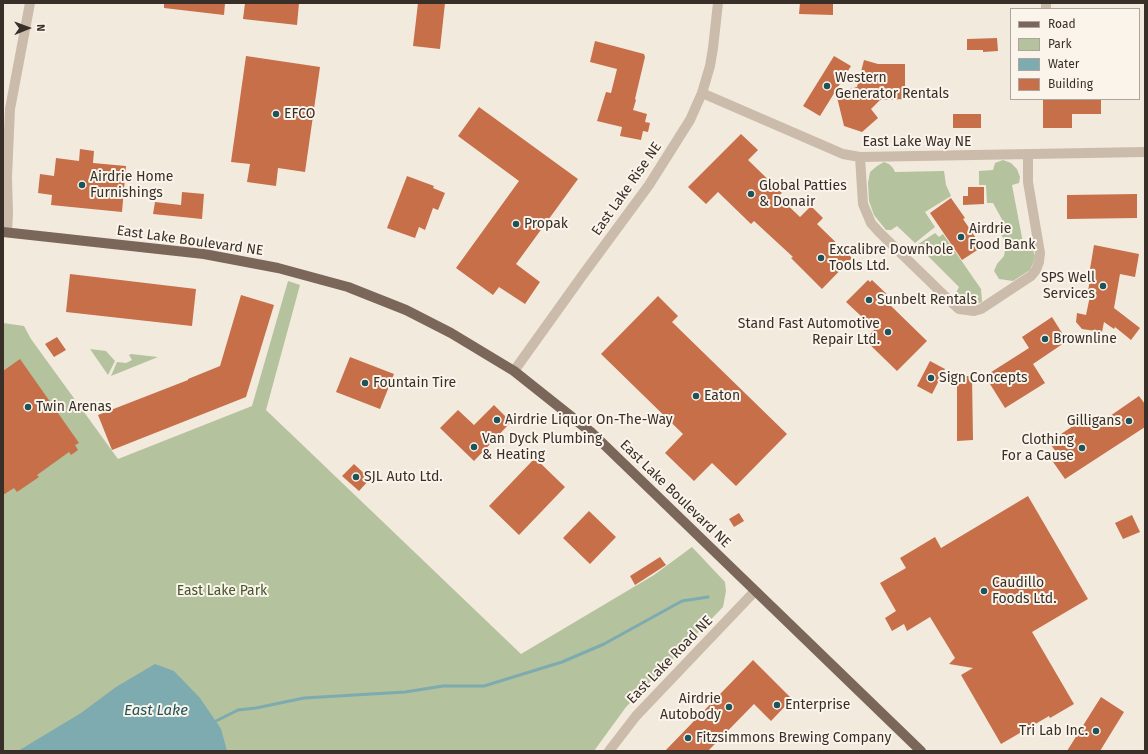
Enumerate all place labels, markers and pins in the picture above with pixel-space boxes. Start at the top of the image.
place label: Western Generator Rentals [835,70,949,102]
marker: Western Generator Rentals [822,81,832,91]
place label: EFCO [284,106,315,122]
marker: EFCO [271,109,281,119]
place label: Airdrie Home Furnishings [90,169,173,202]
place label: Global Patties & Donair [759,178,847,210]
marker: Airdrie Home Furnishings [77,180,87,190]
marker: Global Patties & Donair [746,189,756,199]
place label: Propak [524,216,568,232]
marker: Propak [511,219,521,229]
place label: Airdrie Food Bank [969,221,1035,254]
marker: Airdrie Food Bank [956,232,966,242]
place label: Excalibre Downhole Tools Ltd. [829,242,953,274]
marker: Excalibre Downhole Tools Ltd. [816,253,826,263]
place label: SPS Well Services [1041,270,1095,302]
marker: SPS Well Services [1098,281,1108,291]
place label: Sunbelt Rentals [877,292,977,308]
marker: Sunbelt Rentals [864,295,874,305]
place label: Stand Fast Automotive Repair Ltd. [738,316,880,348]
marker: Stand Fast Automotive Repair Ltd. [883,327,893,337]
place label: Brownline [1053,331,1117,347]
marker: Brownline [1040,334,1050,344]
place label: Sign Concepts [939,370,1028,386]
marker: Sign Concepts [926,373,936,383]
place label: Fountain Tire [373,375,456,391]
marker: Fountain Tire [360,378,370,388]
place label: Eaton [704,388,740,404]
marker: Eaton [691,391,701,401]
place label: Twin Arenas [36,399,112,415]
marker: Twin Arenas [23,402,33,412]
place label: Airdrie Liquor On-The-Way [505,412,673,428]
place label: Gilligans [1067,413,1121,429]
marker: Airdrie Liquor On-The-Way [492,415,502,425]
marker: Gilligans [1124,416,1134,426]
place label: Van Dyck Plumbing & Heating [482,431,602,464]
place label: Clothing For a Cause [1001,432,1074,464]
marker: Van Dyck Plumbing & Heating [469,442,479,452]
marker: Clothing For a Cause [1077,443,1087,453]
place label: SJL Auto Ltd. [364,469,443,485]
marker: SJL Auto Ltd. [351,472,361,482]
place label: Caudillo Foods Ltd. [992,575,1057,608]
marker: Caudillo Foods Ltd. [979,586,989,596]
place label: Airdrie Autobody [660,691,721,724]
place label: Enterprise [785,697,850,713]
marker: Enterprise [772,700,782,710]
marker: Airdrie Autobody [724,702,734,712]
place label: Tri Lab Inc. [1019,723,1088,739]
marker: Tri Lab Inc. [1091,726,1101,736]
place label: Fitzsimmons Brewing Company [696,730,891,746]
marker: Fitzsimmons Brewing Company [683,733,693,743]

